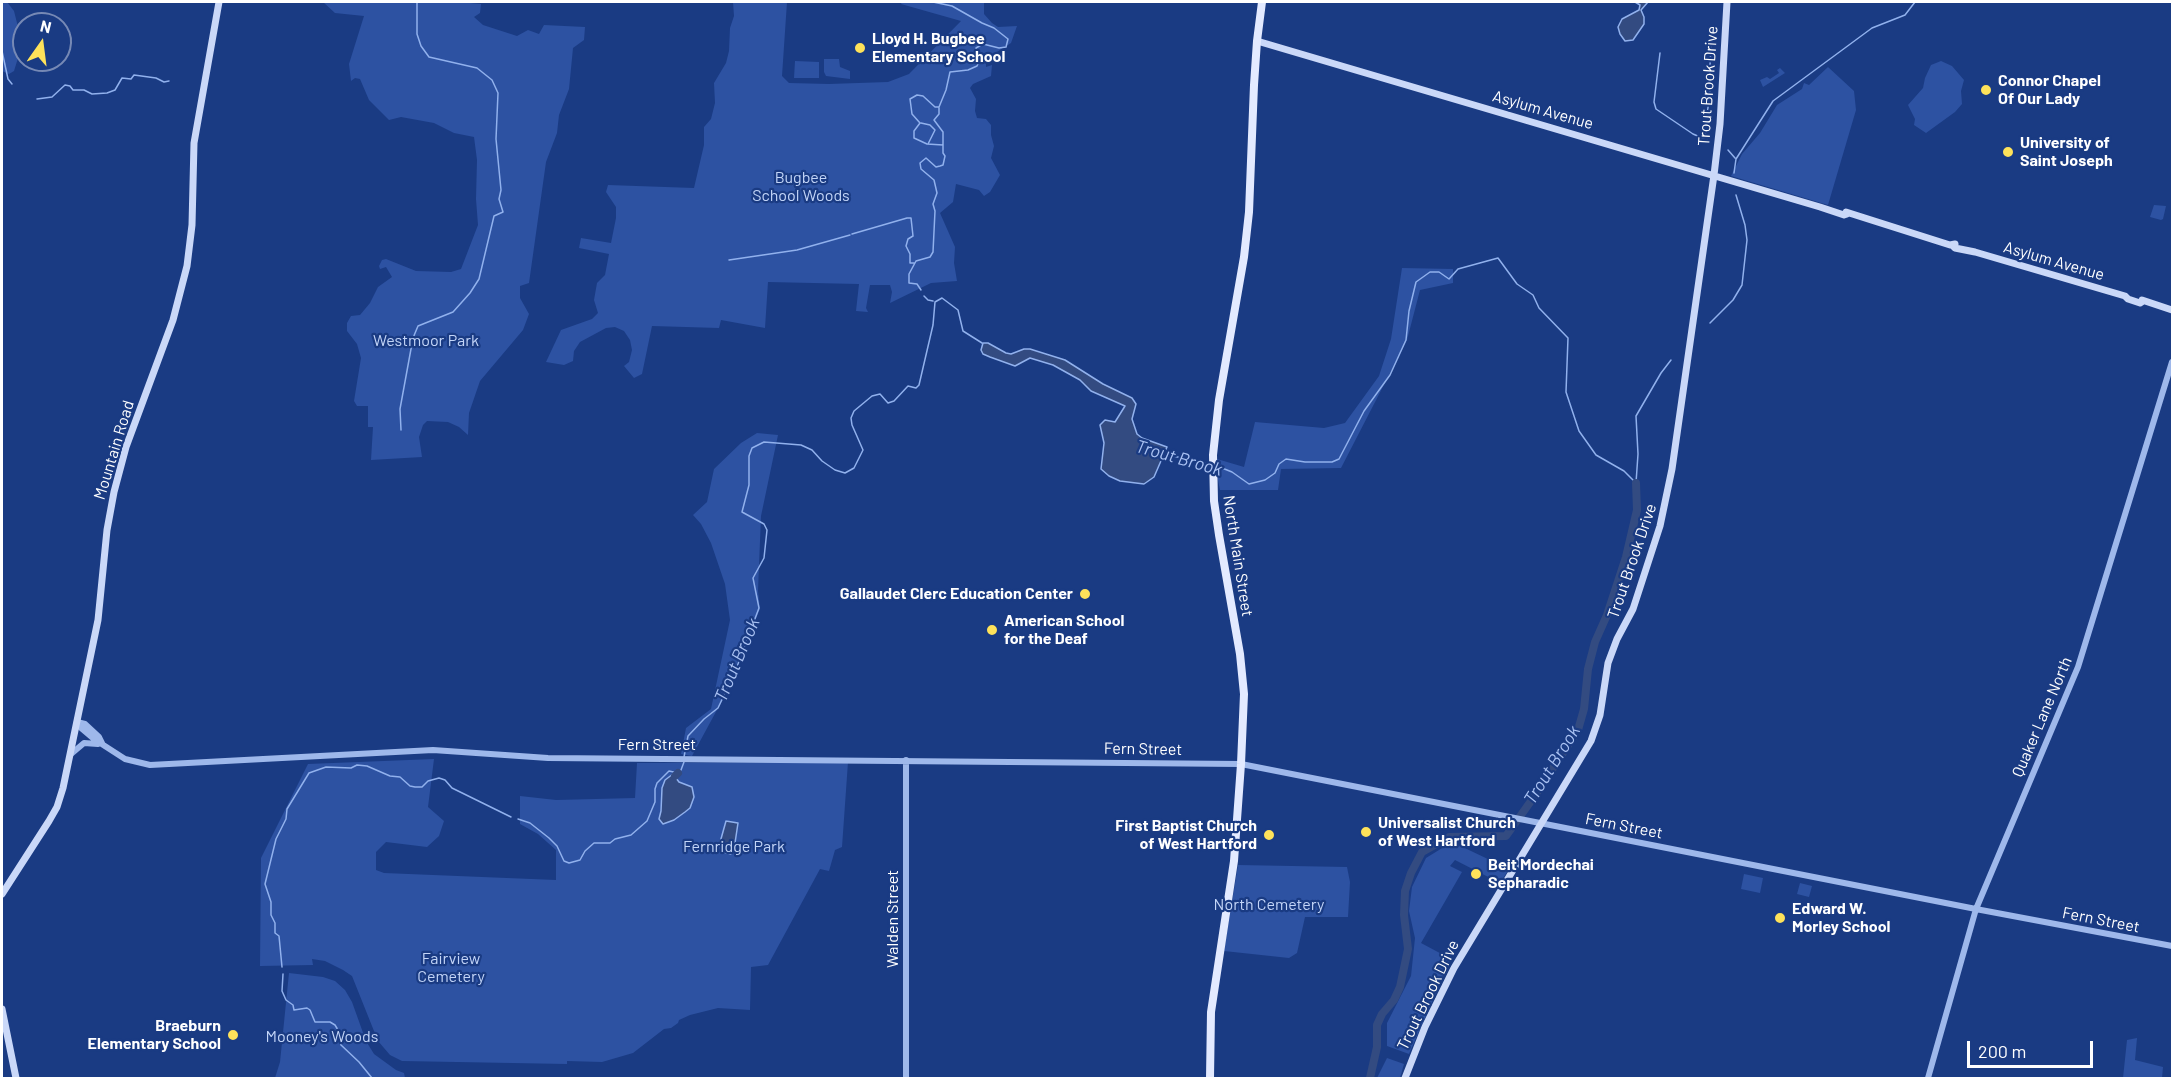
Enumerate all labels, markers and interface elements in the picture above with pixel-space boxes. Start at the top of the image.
north arrow [12,12,72,72]
text: N [39,15,53,36]
street label: Trout Brook Drive [1694,25,1722,147]
place label: Lloyd H. Bugbee Elementary School [872,29,1005,67]
marker: Lloyd H. Bugbee Elementary School [853,41,867,55]
place label: Connor Chapel Of Our Lady [1998,71,2101,109]
marker: Connor Chapel Of Our Lady [1979,83,1993,97]
street label: Asylum Avenue [1490,86,1596,134]
place label: University of Saint Joseph [2020,133,2113,171]
marker: University of Saint Joseph [2001,145,2015,159]
park label: Bugbee School Woods [752,168,850,206]
street label: Asylum Avenue [2001,237,2107,285]
park label: Westmoor Park [373,331,479,351]
street label: Mountain Road [90,398,138,502]
water label: Trout Brook [1133,435,1225,481]
street label: North Main Street [1219,494,1257,618]
street label: Trout Brook Drive [1603,501,1661,621]
place label: Gallaudet Clerc Education Center [840,584,1073,604]
marker: Gallaudet Clerc Education Center [1078,587,1092,601]
place label: American School for the Deaf [1004,611,1125,649]
water label: Trout Brook [710,615,764,705]
marker: American School for the Deaf [985,623,999,637]
street label: Quaker Lane North [2008,654,2076,780]
water label: Trout Brook [1519,722,1585,808]
street label: Fern Street [618,735,696,755]
street label: Fern Street [1104,739,1182,759]
street label: Fern Street [1584,809,1664,843]
place label: Universalist Church of West Hartford [1378,813,1516,851]
place label: First Baptist Church of West Hartford [1115,816,1257,854]
marker: Universalist Church of West Hartford [1359,825,1373,839]
marker: First Baptist Church of West Hartford [1262,828,1276,842]
park label: Fernridge Park [683,837,785,857]
place label: Beit Mordechai Sepharadic [1488,855,1594,893]
marker: Beit Mordechai Sepharadic [1469,867,1483,881]
street label: Walden Street [883,870,903,968]
park label: North Cemetery [1214,895,1324,915]
place label: Edward W. Morley School [1792,899,1890,937]
street label: Fern Street [2061,903,2141,937]
marker: Edward W. Morley School [1773,911,1787,925]
street label: Trout Brook Drive [1393,937,1463,1053]
park label: Fairview Cemetery [417,949,485,987]
place label: Braeburn Elementary School [88,1016,221,1054]
park label: Mooney's Woods [266,1027,378,1047]
marker: Braeburn Elementary School [226,1028,240,1042]
scale bar [1970,1029,2096,1067]
text: 200 m [1978,1040,2026,1062]

